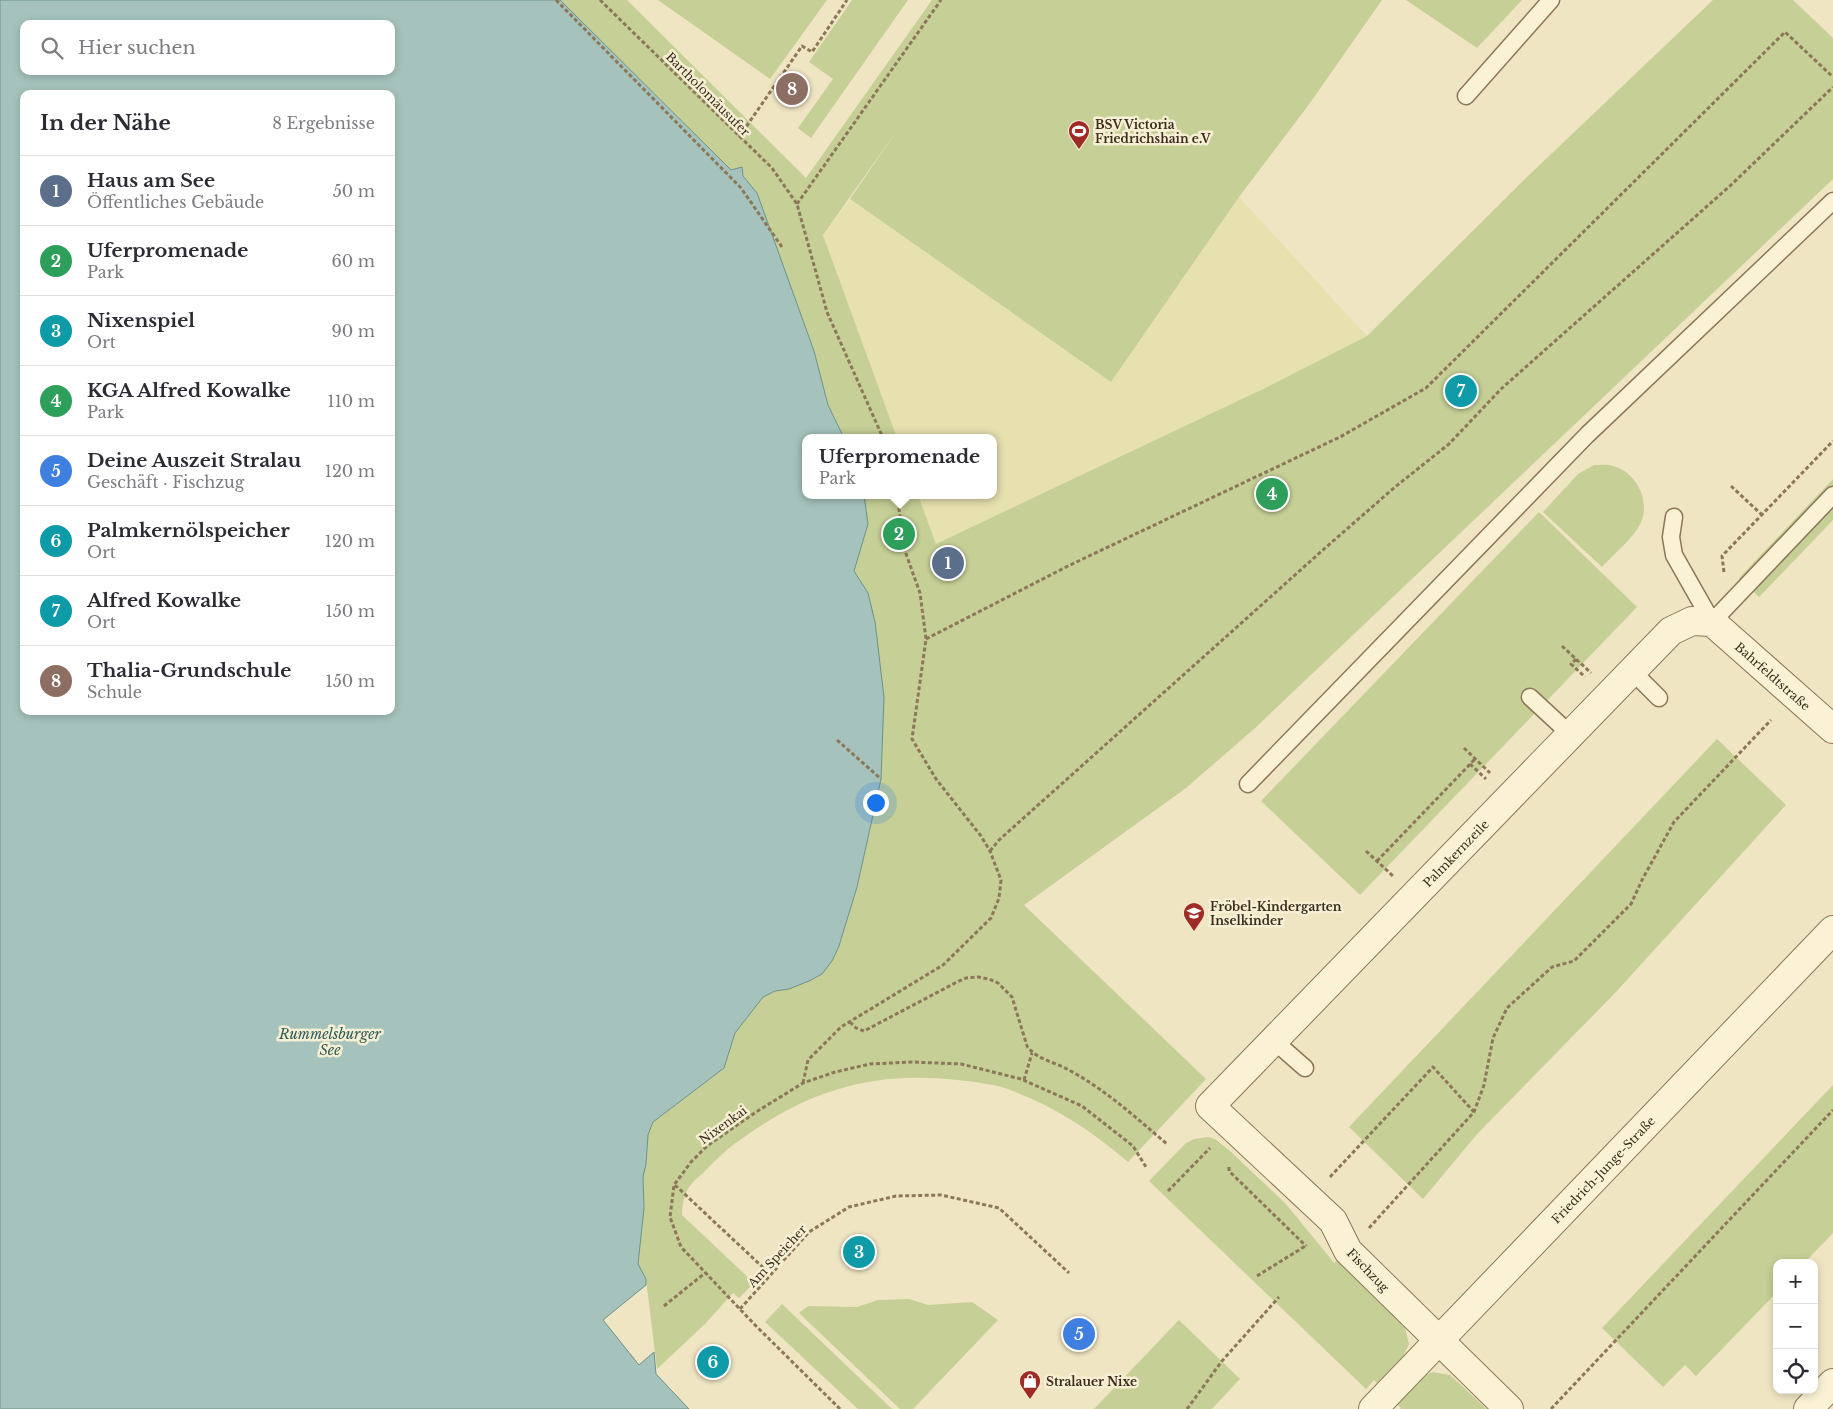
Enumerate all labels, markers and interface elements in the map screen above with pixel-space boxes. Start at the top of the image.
search box [20,20,395,75]
icon: search [38,34,66,62]
text: Hier suchen [78,36,196,59]
street label: Bartholomäusufer [663,49,753,139]
pin: 8 [776,70,808,108]
text: In der Nähe [40,110,171,136]
text: 8 Ergebnisse [272,113,375,133]
place label: BSV Victoria Friedrichshain e.V [1095,117,1211,146]
sports icon: BSV Victoria Friedrichshain e.V [1067,119,1091,150]
text: Haus am See [87,169,215,192]
text: 1 [53,181,59,201]
text: 50 m [333,181,375,201]
text: Öffentliches Gebäude [87,192,264,212]
text: Uferpromenade [87,239,248,262]
text: 2 [51,251,61,271]
text: 60 m [332,251,375,271]
text: Park [87,262,124,282]
text: Nixenspiel [87,309,195,332]
text: 3 [51,321,61,341]
text: 90 m [332,321,375,341]
text: Ort [87,332,116,352]
pin: 7 [1445,372,1477,410]
text: KGA Alfred Kowalke [87,379,291,402]
text: 4 [51,391,61,411]
text: 110 m [328,391,375,411]
text: Park [87,402,124,422]
popup [802,434,997,499]
text: Uferpromenade [819,445,980,468]
text: Deine Auszeit Stralau [87,449,301,472]
text: 5 [51,461,61,481]
text: 120 m [325,461,375,481]
text: Park [819,468,856,488]
text: Geschäft · Fischzug [87,472,244,492]
pin: 4 [1256,475,1288,513]
pin: 2 [883,515,915,553]
text: Palmkernölspeicher [87,519,290,542]
text: 6 [51,531,61,551]
text: 120 m [325,531,375,551]
text: Ort [87,542,116,562]
pin: 1 [932,544,964,582]
text: Alfred Kowalke [87,589,241,612]
text: 7 [52,601,60,621]
text: 150 m [326,601,375,621]
text: Ort [87,612,116,632]
street label: Bahrfeldtstraße [1732,639,1814,713]
text: Thalia-Grundschule [87,659,291,682]
text: 8 [51,671,61,691]
text: 150 m [326,671,375,691]
text: Schule [87,682,142,702]
your location [863,790,889,816]
street label: Palmkernzeile [1420,816,1492,890]
place label: Fröbel-Kindergarten Inselkinder [1210,899,1342,928]
school or university icon: Fröbel-Kindergarten Inselkinder [1182,901,1206,932]
water label: Rummelsburger See [278,1025,382,1059]
street label: Nixenkai [696,1103,750,1147]
street label: Friedrich-Junge-Straße [1548,1113,1658,1226]
street label: Am Speicher [744,1222,810,1291]
pin: 3 [843,1233,875,1271]
street label: Fischzug [1344,1245,1393,1295]
map controls [1773,1259,1818,1394]
button: + [1773,1259,1818,1304]
button: − [1773,1304,1818,1349]
pin: 5 [1063,1315,1095,1353]
pin: 6 [697,1343,729,1381]
button: locate [1773,1349,1818,1394]
shop icon: Stralauer Nixe [1018,1369,1042,1400]
place label: Stralauer Nixe [1046,1374,1137,1389]

